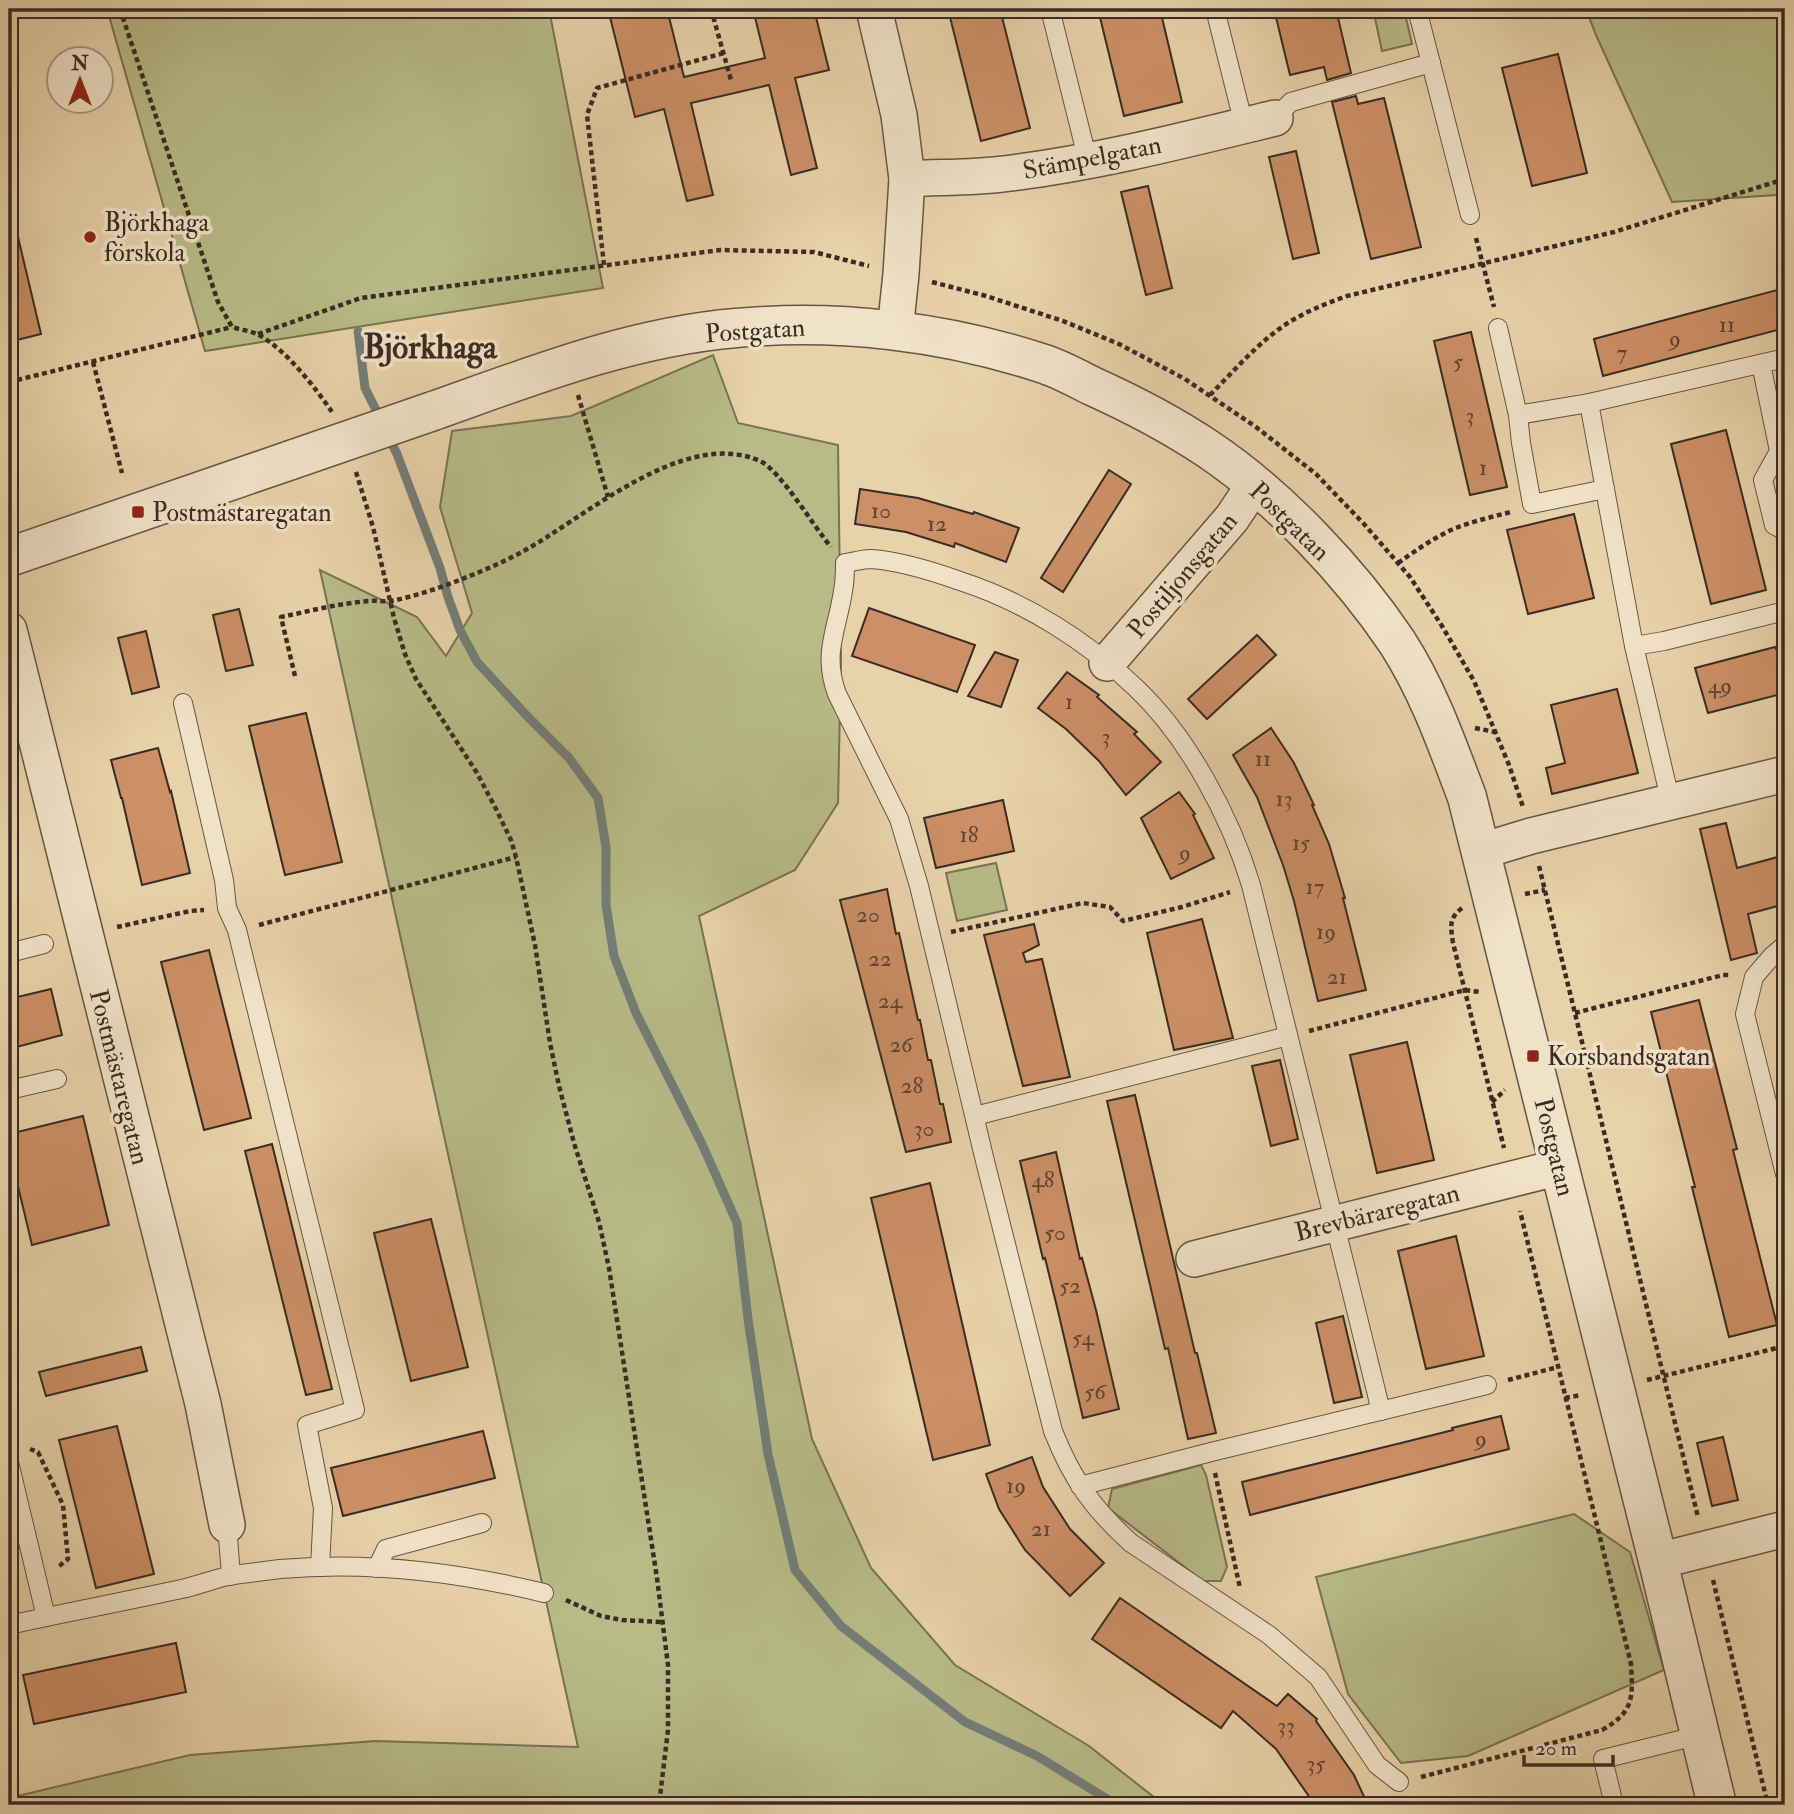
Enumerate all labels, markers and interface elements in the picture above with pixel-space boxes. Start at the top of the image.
north arrow [46,46,116,116]
text: N [70,52,89,76]
street label: Stämpelgatan [1020,129,1164,188]
place label: Björkhaga förskola [104,207,210,269]
marker: Björkhaga förskola [82,229,98,245]
house number: 11 [1719,310,1735,339]
street label: Postgatan [704,312,806,350]
house number: 9 [1667,324,1681,353]
district label: Björkhaga [363,327,498,369]
house number: 7 [1617,338,1628,367]
house number: 5 [1453,347,1463,376]
house number: 3 [1466,401,1474,430]
house number: 1 [1479,453,1487,482]
street label: Postgatan [1242,475,1337,568]
house number: 10 [871,496,891,525]
place label: Postmästaregatan [152,497,332,529]
marker: Postmästaregatan [130,504,146,520]
street label: Postiljonsgatan [1121,506,1245,645]
house number: 12 [927,509,947,538]
house number: 49 [1708,671,1732,700]
house number: 1 [1065,687,1073,716]
house number: 3 [1102,722,1110,751]
house number: 11 [1255,744,1271,773]
house number: 13 [1275,784,1293,813]
house number: 18 [959,820,979,849]
house number: 15 [1292,828,1310,857]
house number: 9 [1177,838,1191,867]
house number: 17 [1306,872,1325,901]
house number: 20 [856,900,880,929]
house number: 19 [1316,917,1336,946]
house number: 22 [868,944,892,973]
house number: 21 [1327,962,1347,991]
street label: Postmästaregatan [82,986,156,1168]
house number: 24 [878,986,904,1015]
house number: 26 [889,1030,914,1059]
place label: Korsbandsgatan [1547,1041,1710,1073]
marker: Korsbandsgatan [1525,1048,1541,1064]
house number: 28 [901,1071,923,1100]
street label: Postgatan [1526,1095,1582,1200]
house number: 30 [914,1114,934,1143]
house number: 48 [1031,1165,1055,1194]
street label: Brevbäraregatan [1291,1177,1463,1249]
house number: 50 [1044,1218,1066,1247]
house number: 52 [1059,1271,1081,1300]
house number: 54 [1072,1323,1096,1352]
house number: 56 [1084,1377,1107,1406]
house number: 9 [1473,1424,1487,1453]
house number: 19 [1006,1471,1026,1500]
house number: 21 [1031,1514,1051,1543]
house number: 33 [1277,1711,1295,1740]
scale bar [1524,1723,1614,1767]
text: 20 m [1535,1735,1577,1762]
house number: 35 [1307,1749,1325,1778]

